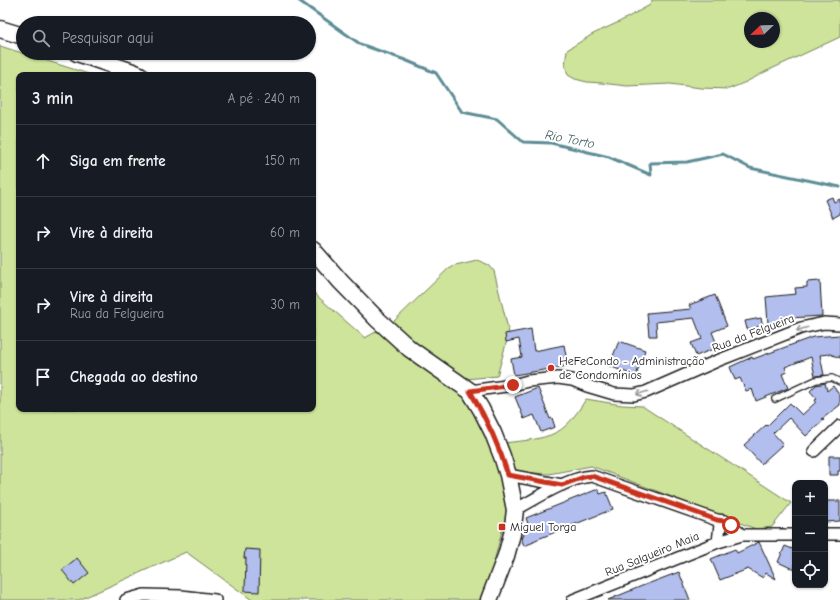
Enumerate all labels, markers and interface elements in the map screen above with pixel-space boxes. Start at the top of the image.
north arrow [744,12,780,48]
search box [16,16,316,60]
icon: search [30,27,52,49]
text: Pesquisar aqui [62,29,154,47]
text: 3 min [32,89,73,108]
text: A pé · 240 m [228,91,300,106]
water label: Rio Torto [544,127,596,151]
icon: ahead [32,150,54,172]
text: Siga em frente [70,152,166,170]
text: 150 m [265,153,300,168]
icon: right [32,222,54,244]
text: Vire à direita [70,224,153,242]
text: 60 m [270,225,300,240]
text: Vire à direita [70,288,153,306]
icon: right [32,294,54,316]
text: 30 m [270,297,300,312]
text: Rua da Felgueira [70,306,164,321]
street label: Rua da Felgueira [710,311,796,355]
one-way arrow [795,326,808,333]
place label: HeFeCondo - Administração de Condomínios [559,354,705,382]
marker: HeFeCondo - Administração de Condomínios [546,363,556,373]
icon: arrive [32,366,54,388]
text: Chegada ao destino [70,368,198,386]
route end [504,376,522,394]
one-way arrow [636,390,649,397]
map controls [792,480,828,588]
button: + [792,480,828,516]
route start [722,516,740,534]
button: − [792,516,828,552]
place label: Miguel Torga [510,520,576,534]
marker: Miguel Torga [497,522,507,532]
street label: Rua Salgueiro Maia [603,529,701,579]
button: locate [792,552,828,588]

